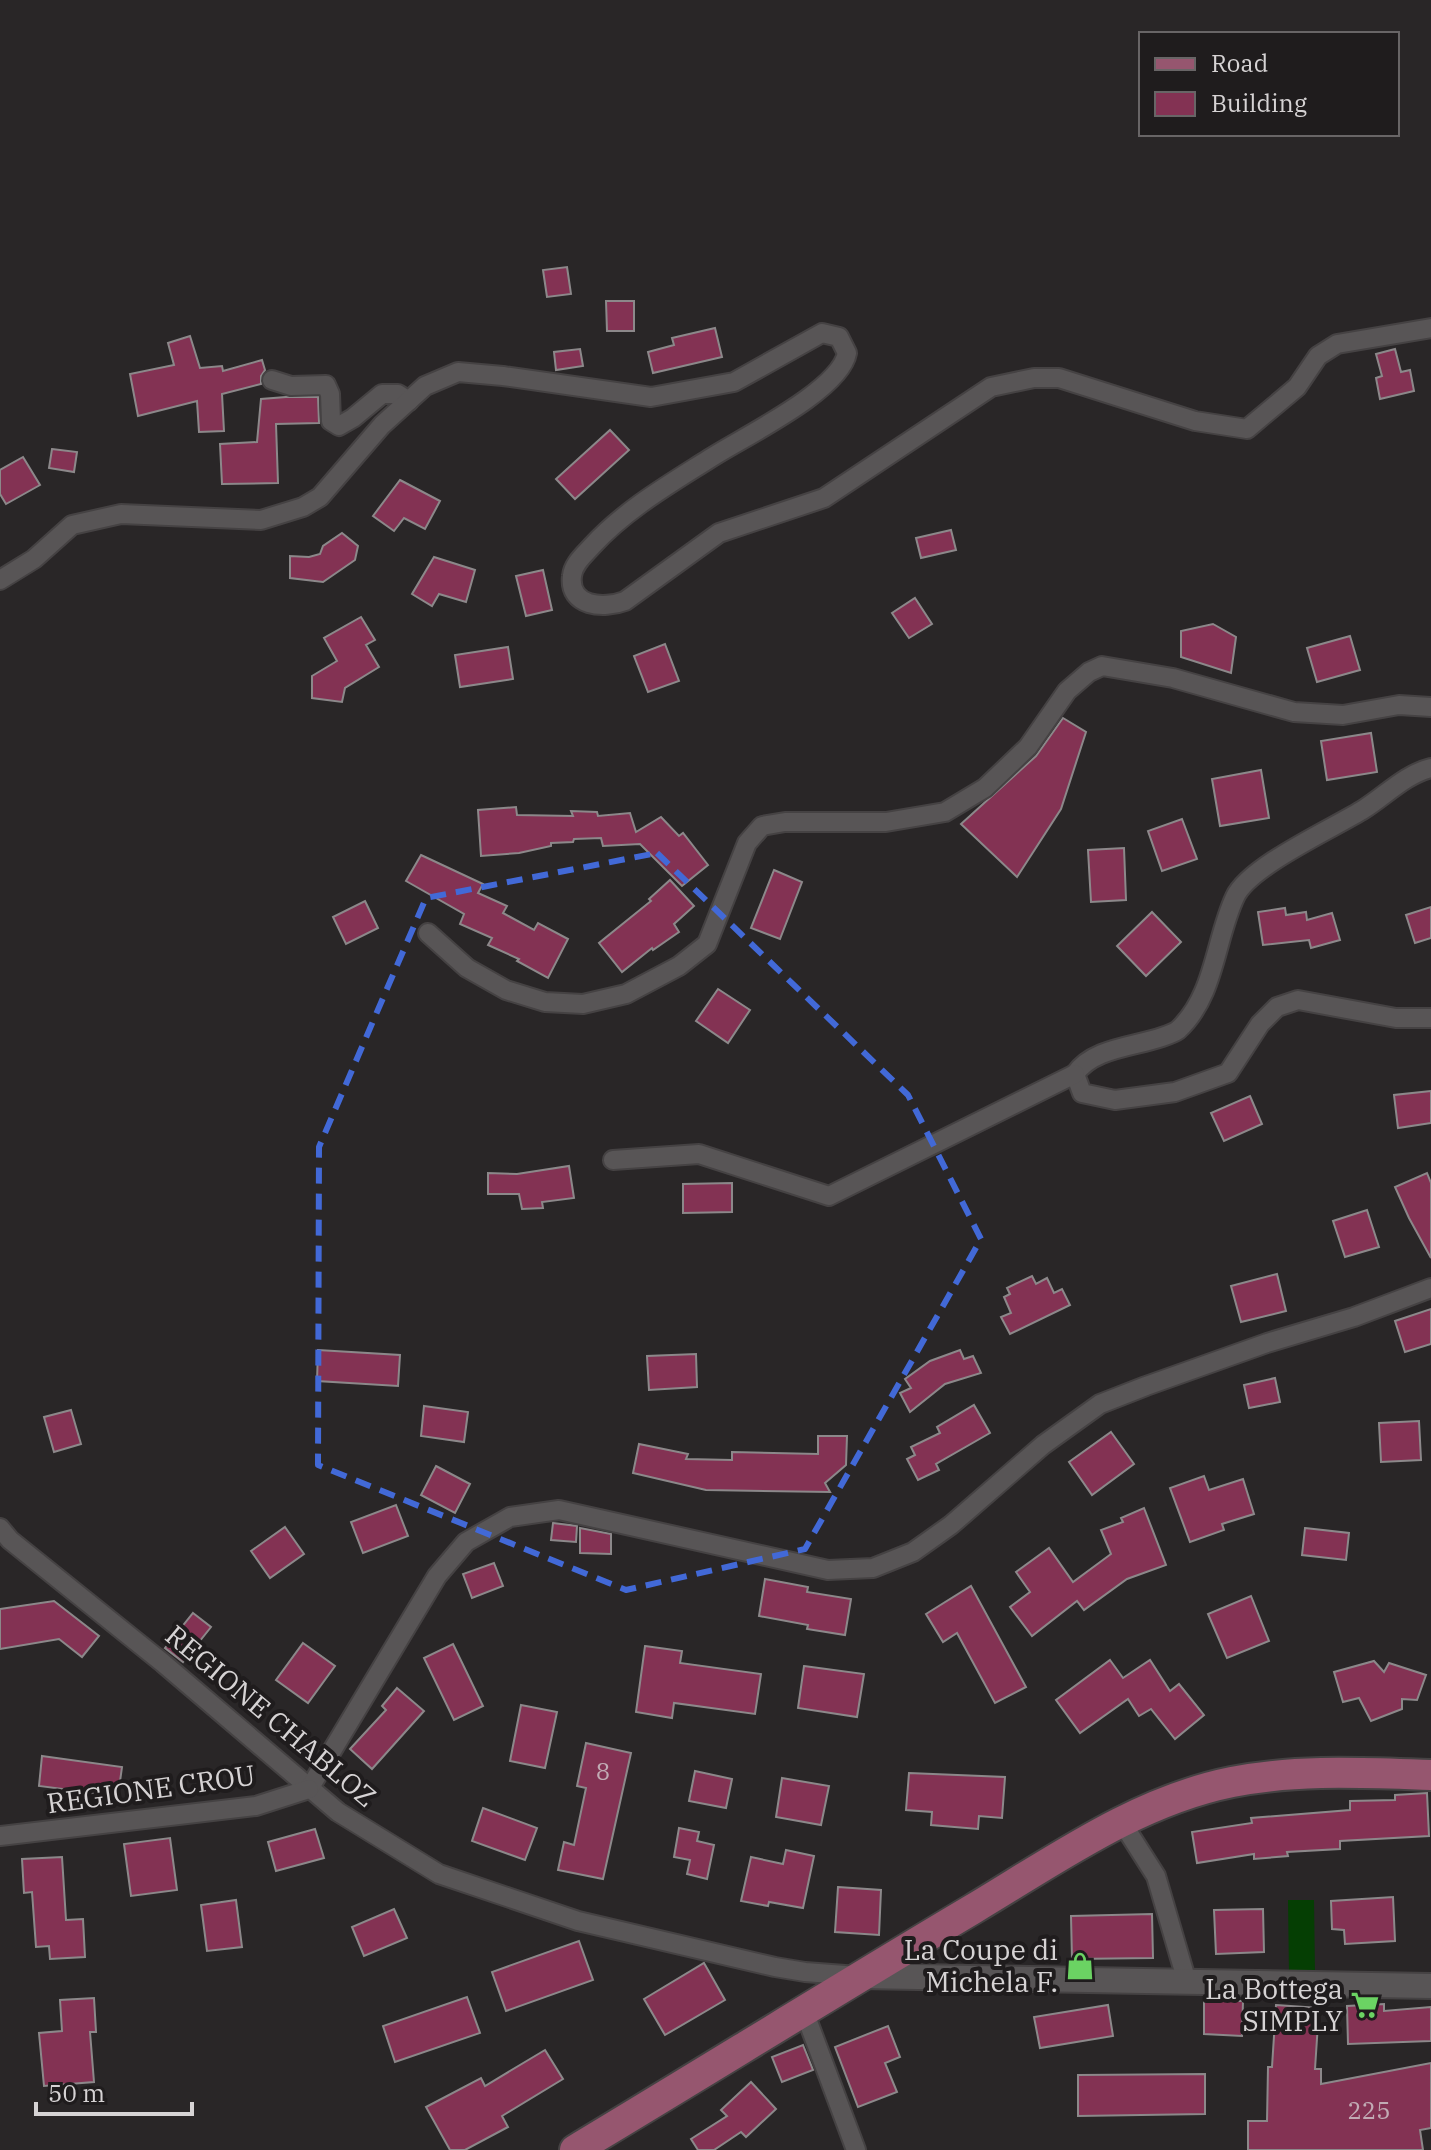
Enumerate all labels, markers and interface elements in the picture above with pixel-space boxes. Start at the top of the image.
legend [1139,32,1399,136]
text: Road [1211,47,1268,79]
text: Building [1211,87,1307,119]
street label: REGIONE CHABLOZ [158,1616,385,1815]
house number: 8 [596,1755,610,1787]
street label: REGIONE CROU [44,1756,258,1821]
place label: La Coupe di Michela F. [904,1931,1058,2000]
shop icon: La Coupe di Michela F. [1065,1951,1095,1981]
place label: La Bottega SIMPLY [1205,1970,1343,2039]
supermarket icon: La Bottega SIMPLY [1350,1990,1380,2020]
scale bar [36,2066,192,2116]
text: 50 m [48,2077,105,2109]
house number: 225 [1347,2094,1391,2126]

